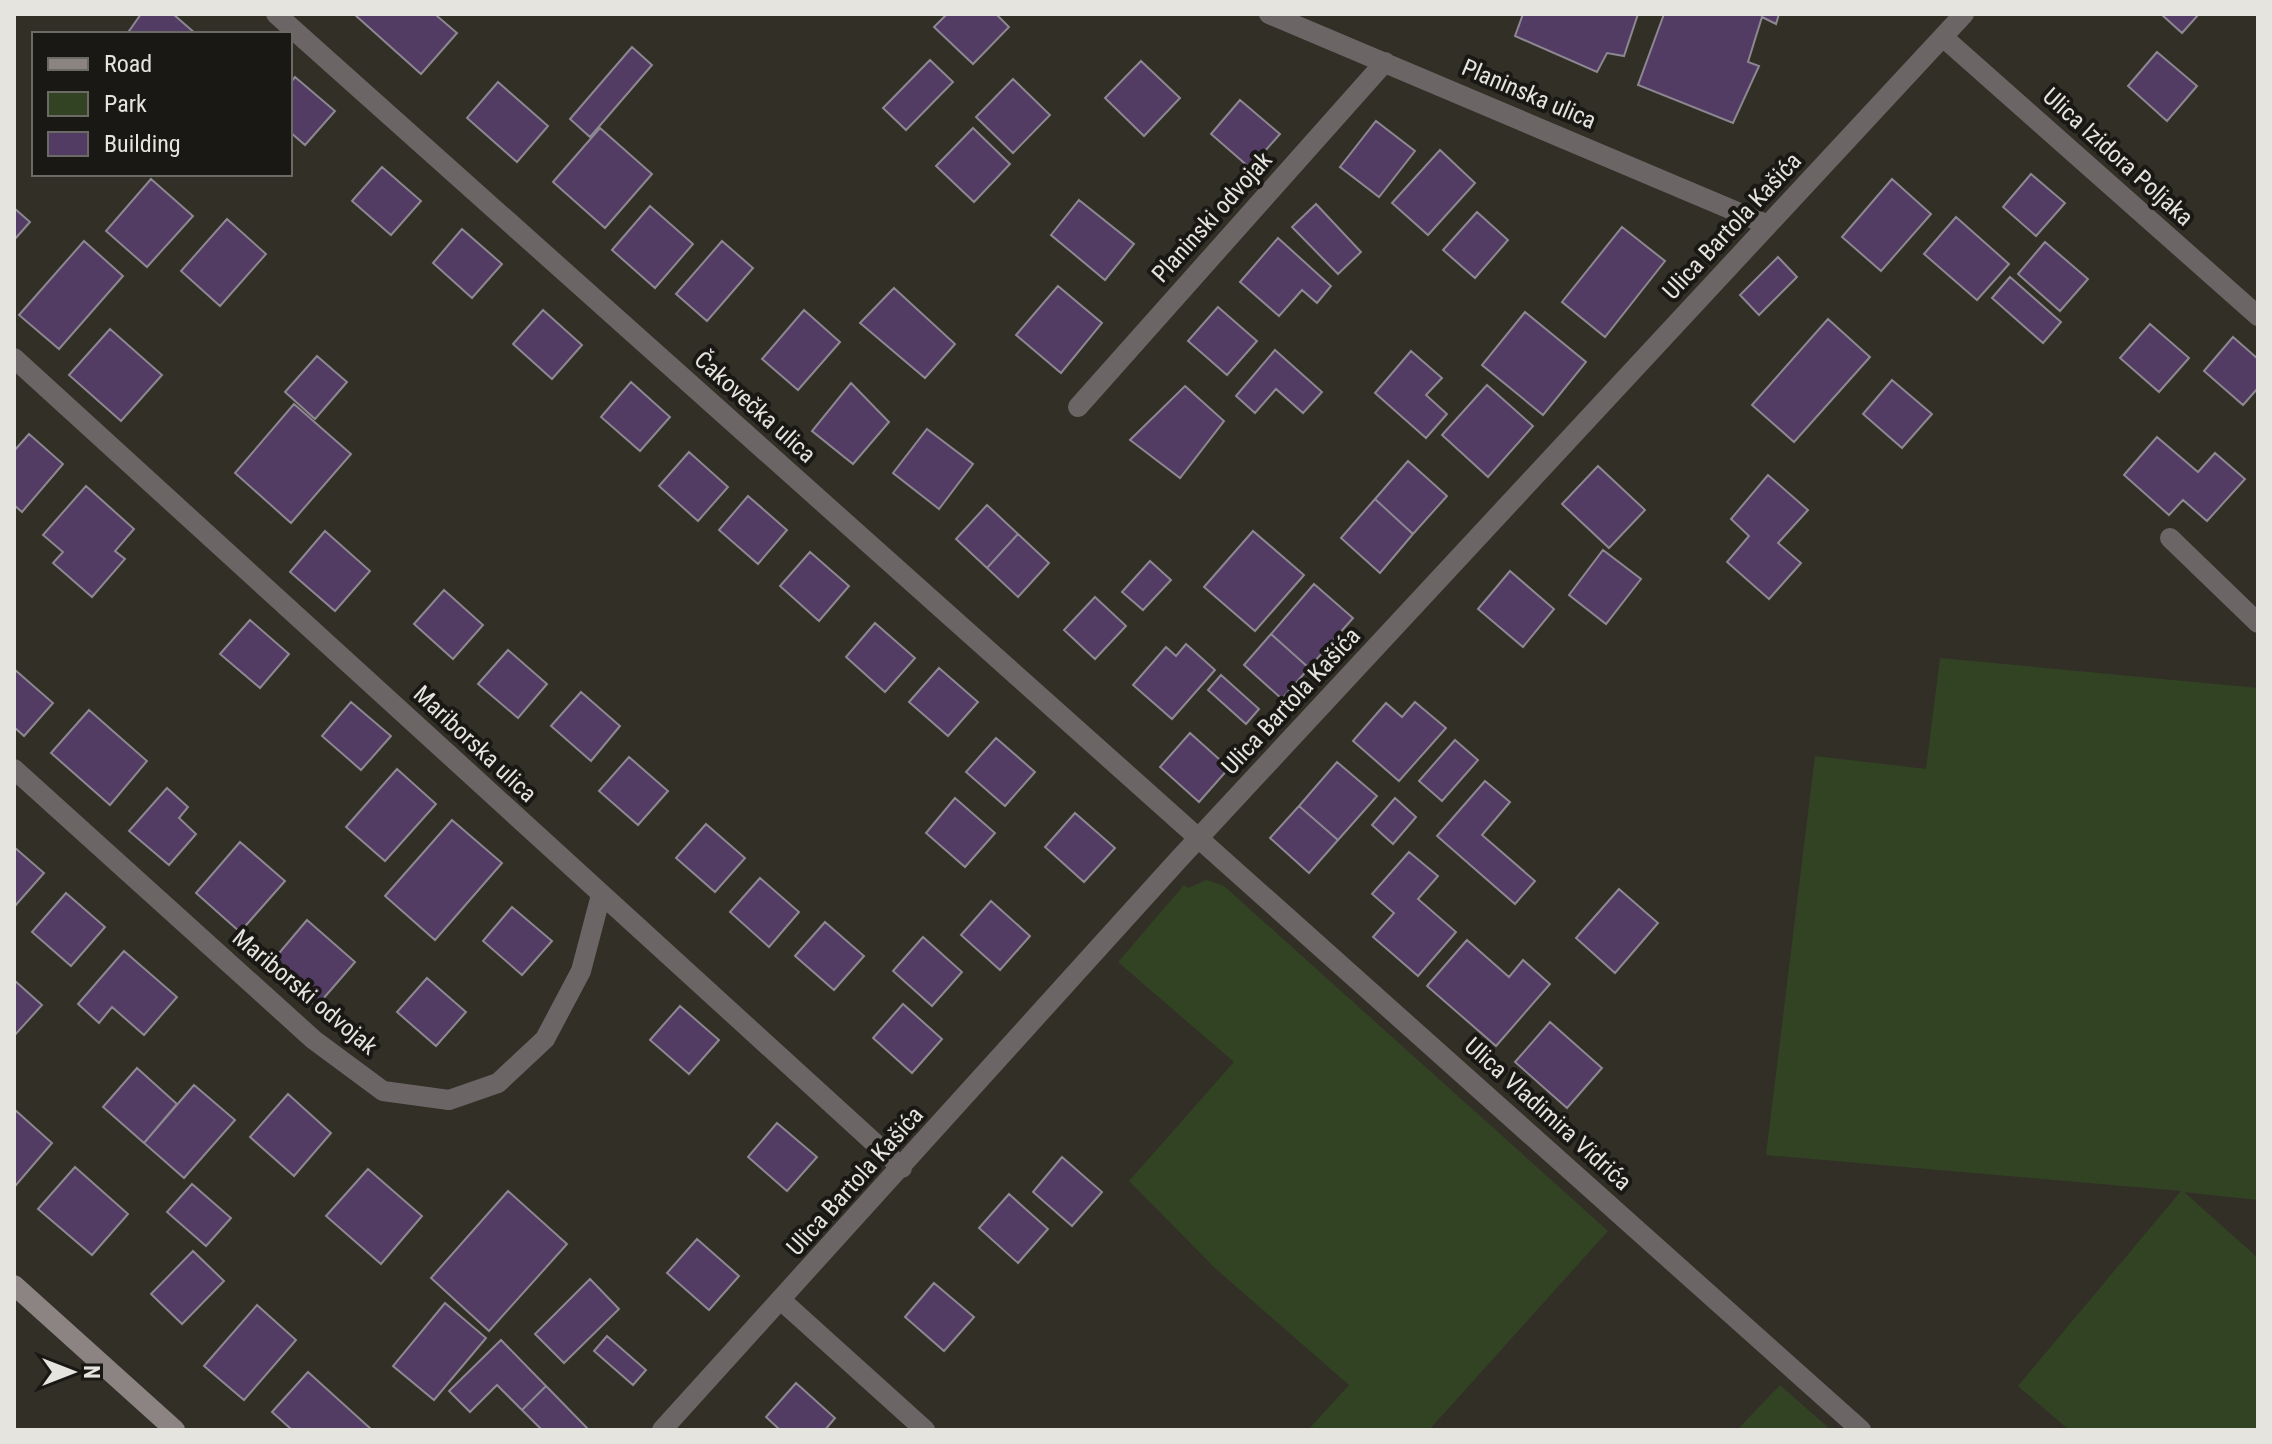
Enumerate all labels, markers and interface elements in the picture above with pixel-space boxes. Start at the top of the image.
legend [32,32,292,176]
text: Road [104,50,152,78]
street label: Planinska ulica [1458,53,1600,135]
street label: Ulica Izidora Poljaka [2037,82,2199,232]
text: Park [104,90,147,118]
text: Building [104,130,181,158]
street label: Planinski odvojak [1146,146,1278,288]
street label: Ulica Bartola Kašića [1657,147,1807,305]
street label: Čakovečka ulica [689,345,822,469]
street label: Ulica Bartola Kašića [1216,622,1366,780]
street label: Mariborska ulica [408,680,542,808]
street label: Mariborski odvojak [227,923,383,1061]
street label: Ulica Vladimira Vidrića [1459,1032,1637,1196]
street label: Ulica Bartola Kašića [781,1101,929,1261]
north arrow [32,1332,112,1412]
text: N [79,1365,104,1379]

